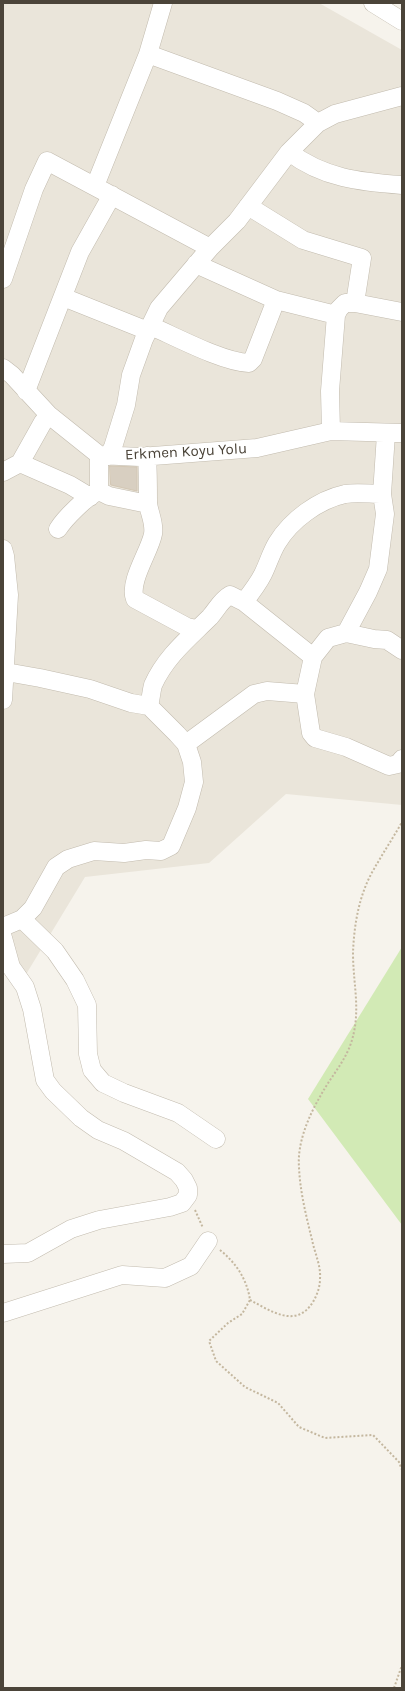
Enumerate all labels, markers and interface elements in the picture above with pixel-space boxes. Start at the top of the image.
street label: Erkmen Koyu Yolu [124,440,248,464]

